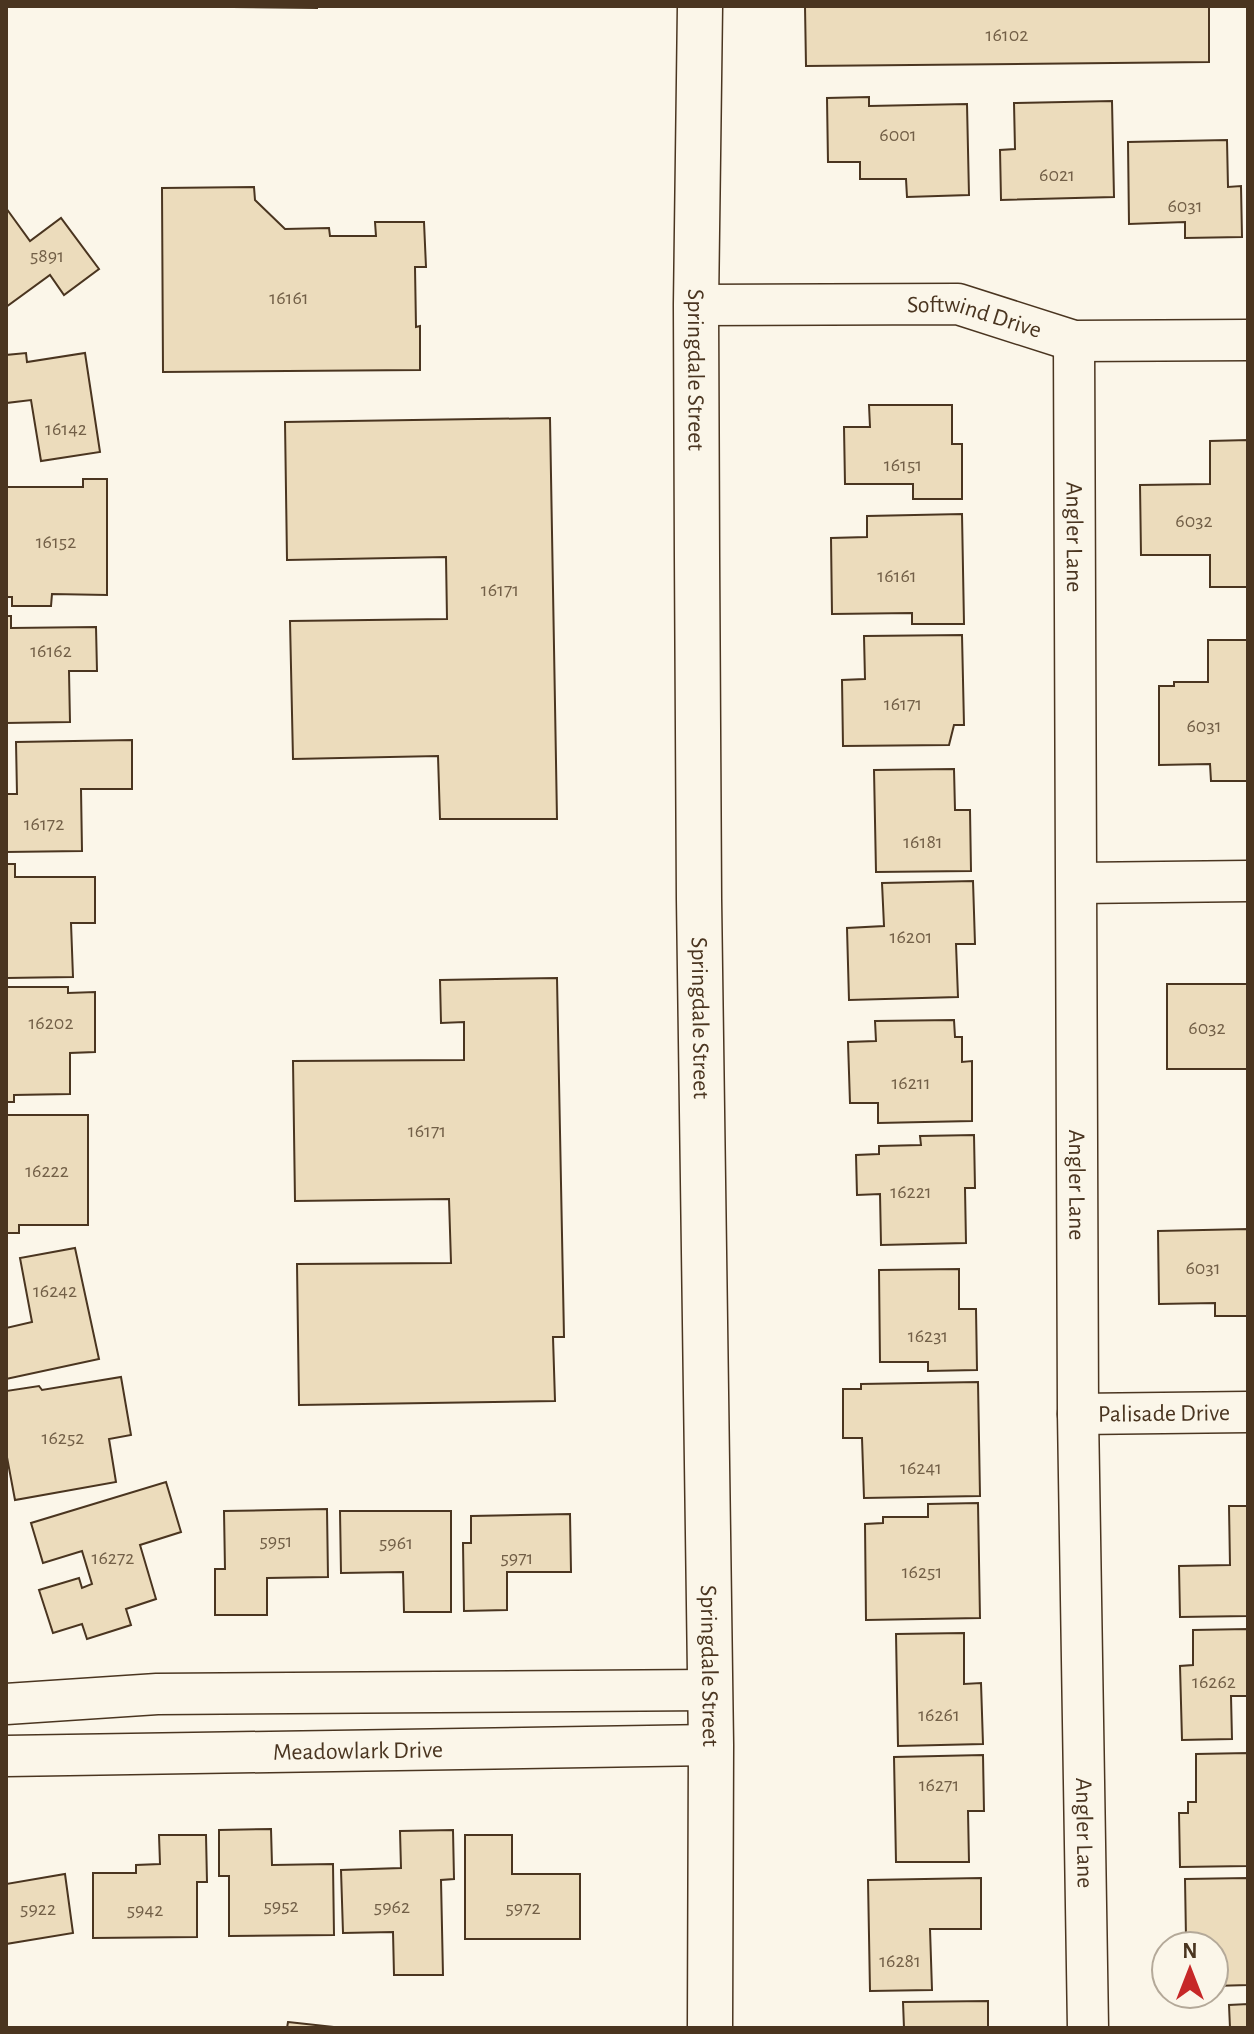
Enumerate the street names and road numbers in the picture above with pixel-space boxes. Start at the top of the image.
street label: Springdale Street [683,289,708,451]
street label: Softwind Drive [907,293,1044,343]
street label: Angler Lane [1062,482,1086,592]
street label: Springdale Street [687,937,713,1099]
street label: Angler Lane [1064,1130,1088,1240]
street label: Palisade Drive [1098,1401,1230,1427]
street label: Springdale Street [696,1585,722,1747]
street label: Meadowlark Drive [273,1738,443,1765]
street label: Angler Lane [1071,1777,1097,1889]

